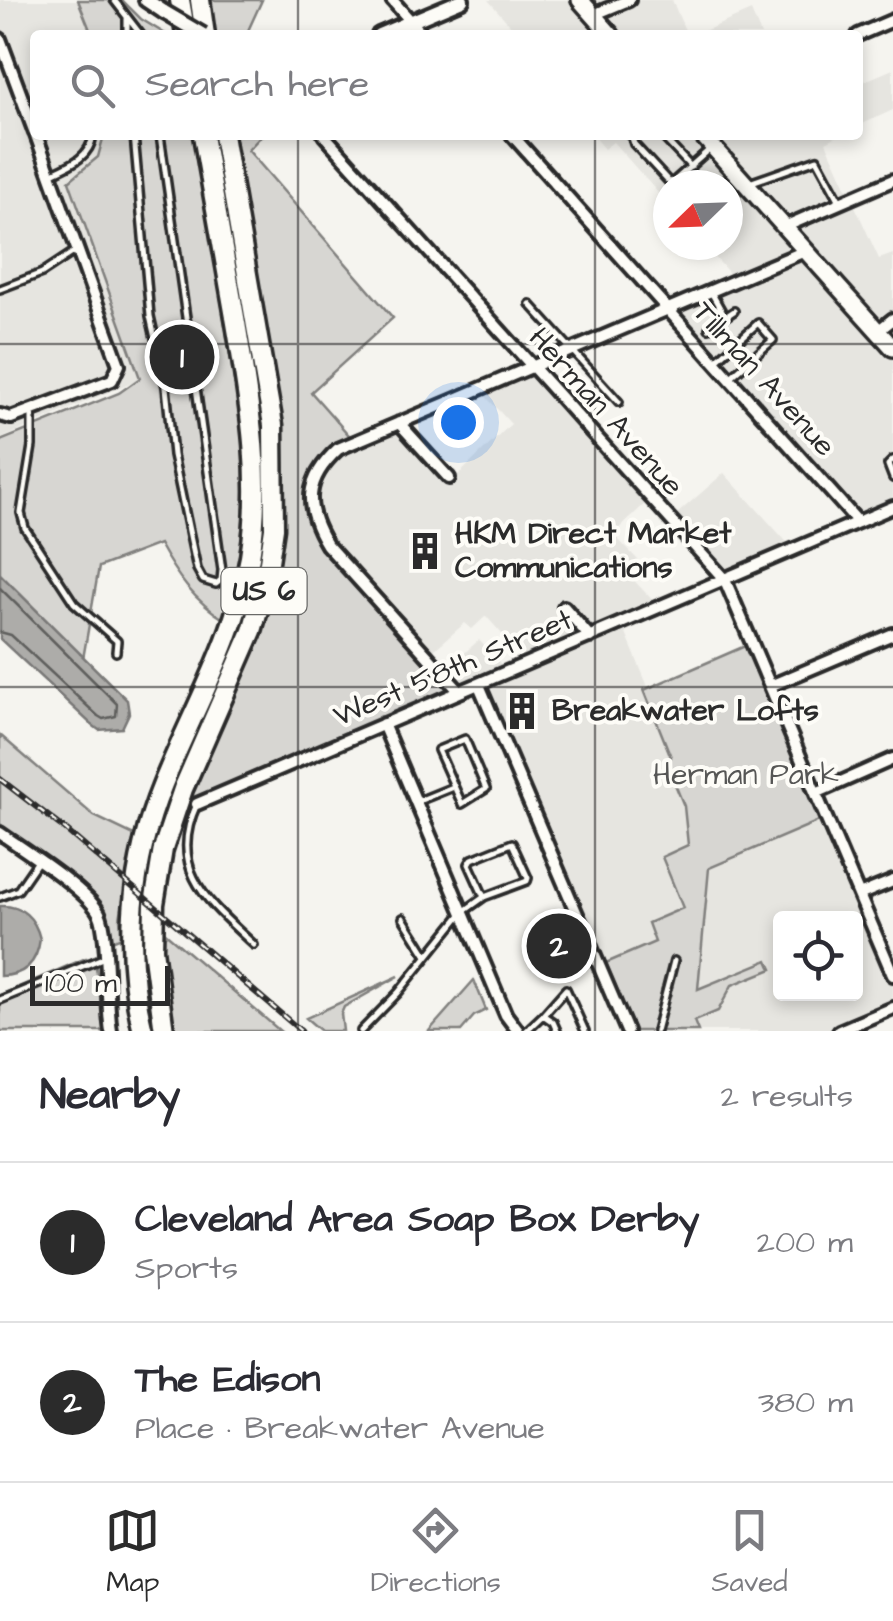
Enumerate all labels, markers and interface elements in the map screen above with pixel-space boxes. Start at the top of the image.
search box [30,30,863,140]
icon: search [65,58,120,113]
text: Search here [145,59,369,111]
north arrow [653,170,743,260]
street label: Tillman Avenue [683,292,845,466]
street label: Herman Avenue [519,318,693,506]
pin: 1 [150,320,214,394]
your location [433,397,484,448]
place label: HKM Direct Market Communications [455,513,732,589]
building icon: HKM Direct Market Communications [404,530,446,572]
road number: US 6 [222,568,306,614]
street label: West 58th Street [327,599,579,737]
building icon: Breakwater Lofts [501,690,543,732]
place label: Breakwater Lofts [552,690,819,732]
park label: Herman Park [653,754,839,796]
pin: 2 [526,908,592,984]
map controls [773,911,863,1001]
button: locate [773,911,863,1001]
scale bar [30,961,170,1006]
text: 100 m [45,964,117,1003]
text: Nearby [40,1067,180,1125]
text: 2 results [721,1074,853,1119]
text: Cleveland Area Soap Box Derby [135,1194,699,1246]
text: 1 [70,1220,75,1265]
text: 200 m [757,1220,853,1265]
text: Sports [135,1246,238,1291]
text: The Edison [135,1354,320,1406]
text: 2 [63,1380,82,1425]
text: 380 m [758,1380,853,1425]
text: Place · Breakwater Avenue [135,1406,545,1451]
tab: Map [105,1503,160,1602]
tab: Directions [371,1503,501,1602]
tab: Saved [711,1503,788,1602]

